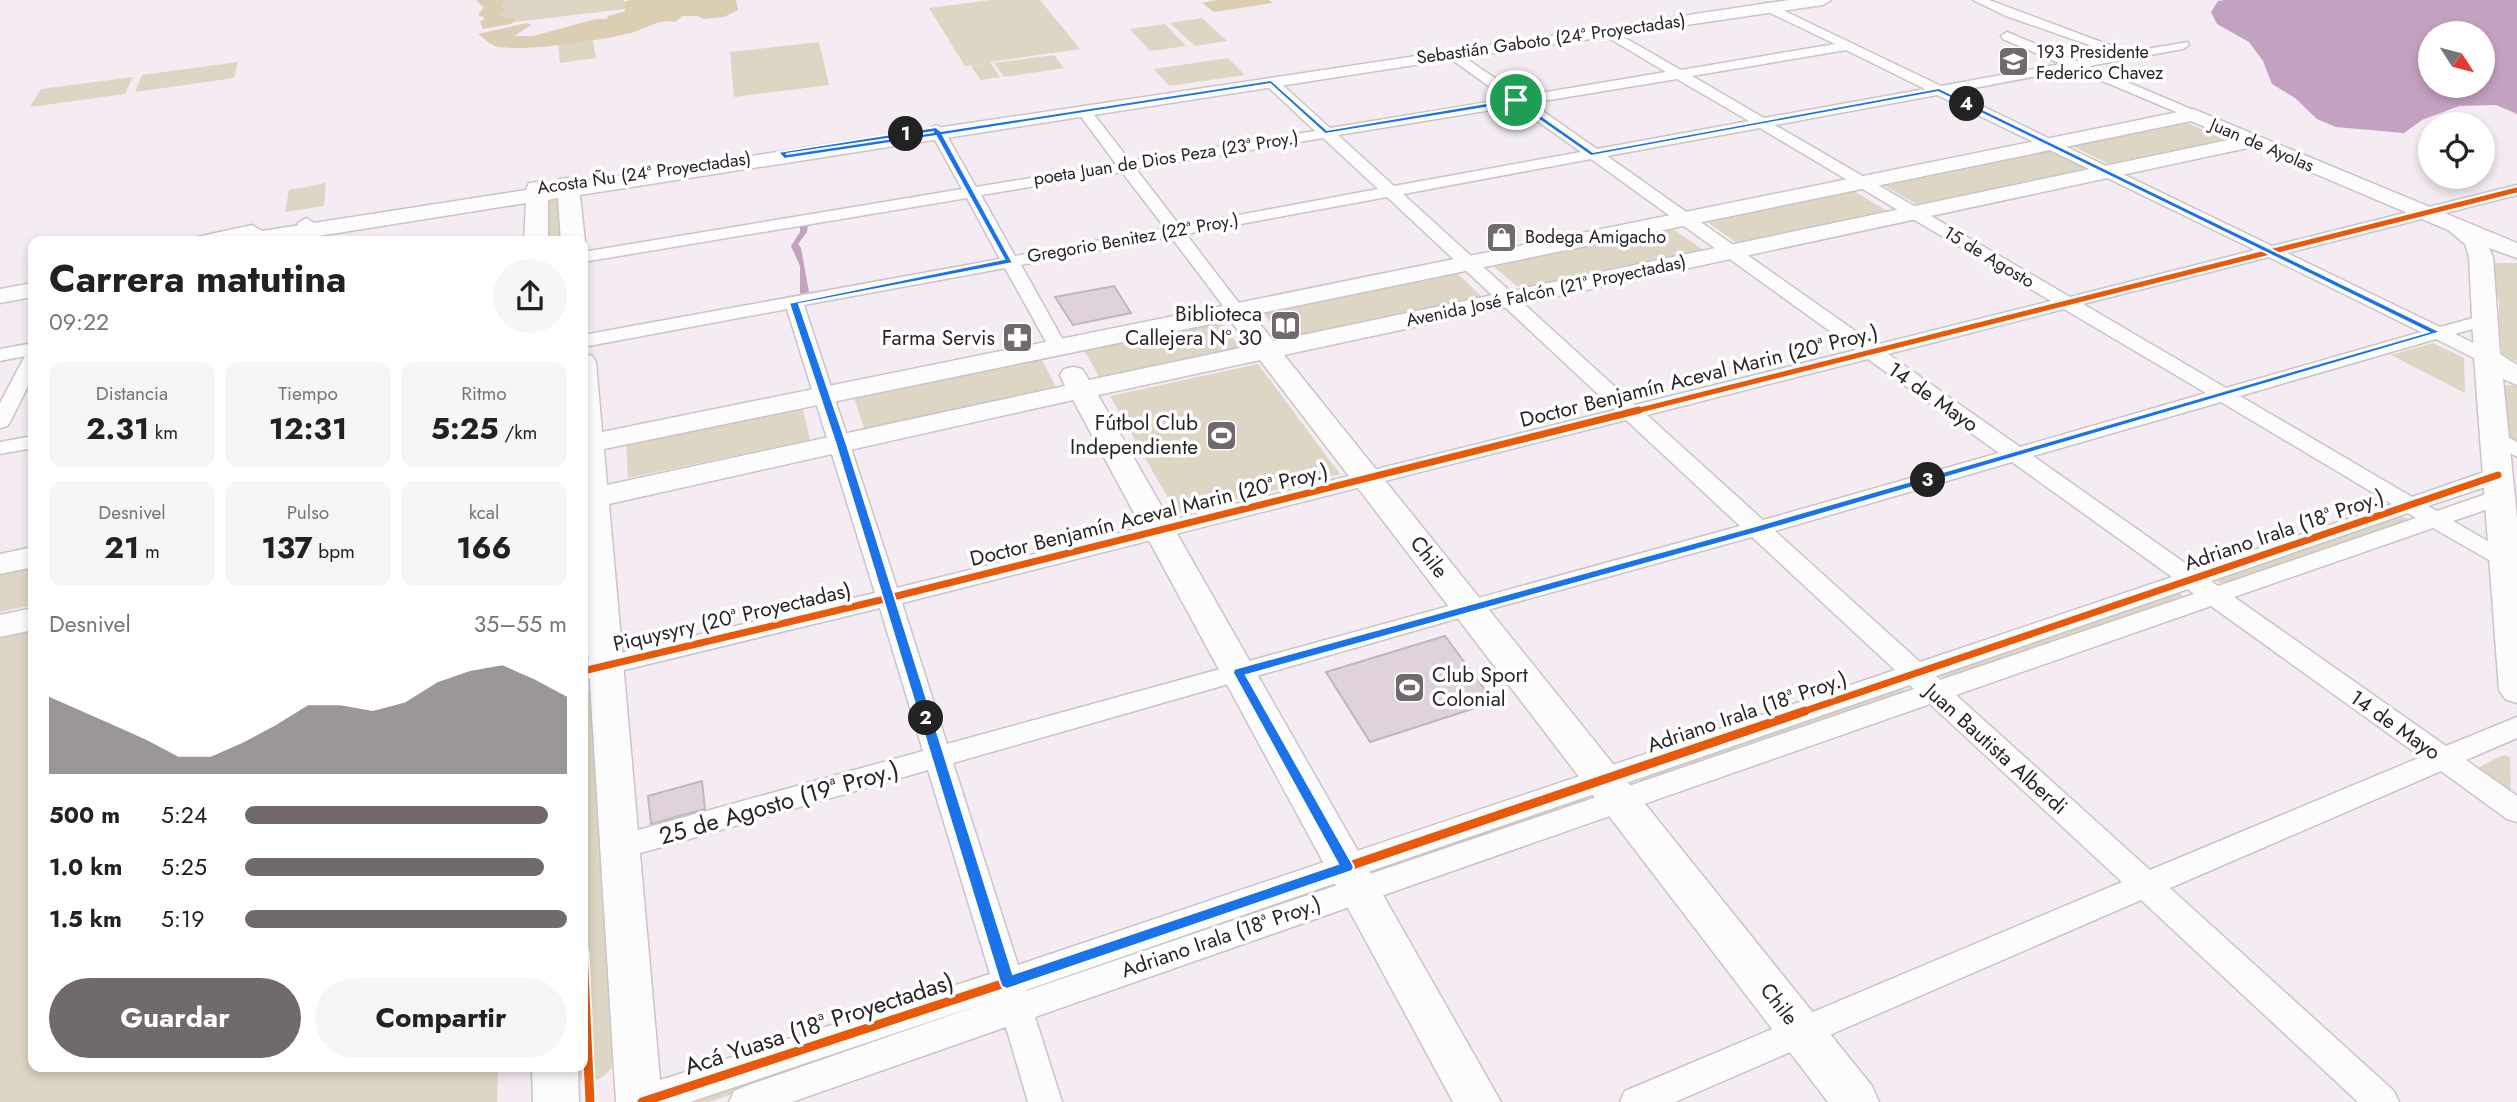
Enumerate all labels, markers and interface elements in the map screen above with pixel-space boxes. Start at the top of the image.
street label: Sebastián Gaboto (24ª Proyectadas) [1415,7,1687,71]
north arrow [2418,21,2496,98]
map controls [2418,21,2495,189]
place label: 193 Presidente Federico Chavez [2036,39,2164,86]
school or university icon: 193 Presidente Federico Chavez [1996,45,2030,79]
pin [1486,70,1546,130]
icon: arrive [1497,81,1535,119]
pin: 4 [1950,86,1984,122]
text: 4 [1960,90,1973,117]
street label: Juan de Ayolas [2204,111,2318,179]
button: locate [2418,112,2495,189]
pin: 1 [888,116,923,152]
text: 1 [901,120,910,147]
street label: poeta Juan de Dios Peza (23ª Proy.) [1032,124,1300,192]
street label: Acosta Ñu (24ª Proyectadas) [535,145,753,201]
street label: Gregorio Benitez (22ª Proy.) [1025,207,1241,269]
shop icon: Bodega Amigacho [1485,220,1519,254]
street label: 15 de Agosto [1939,220,2040,294]
place label: Bodega Amigacho [1525,224,1666,250]
street label: Avenida José Falcón (21ª Proyectadas) [1404,249,1688,333]
text: Carrera matutina [49,251,347,306]
button: share [493,259,567,333]
place label: Biblioteca Callejera Nº 30 [1125,299,1262,353]
text: 09:22 [49,305,109,339]
library icon: Biblioteca Callejera Nº 30 [1268,309,1302,343]
street label: Doctor Benjamín Aceval Marin (20ª Proy.) [1517,317,1881,435]
pharmacy icon: Farma Servis [1001,321,1035,355]
place label: Farma Servis [882,323,995,353]
street label: 14 de Mayo [1882,355,1984,439]
text: Distancia [96,380,168,407]
text: Tiempo [278,380,338,407]
text: Ritmo [461,380,507,407]
text: 2.31 [86,407,149,450]
text: 12:31 [269,407,347,450]
text: 5:25 [431,407,499,450]
place label: Fútbol Club Independiente [1070,408,1198,462]
sports icon: Fútbol Club Independiente [1204,418,1238,452]
text: km [149,419,178,446]
text: /km [499,419,537,446]
street label: Doctor Benjamín Aceval Marin (20ª Proy.) [967,456,1331,574]
pin: 3 [1910,462,1946,498]
text: 3 [1922,466,1933,493]
street label: Adriano Irala (18ª Proy.) [2180,482,2388,578]
text: Desnivel [98,499,166,526]
text: Pulso [287,499,329,526]
text: kcal [469,499,499,526]
text: 21 [104,526,139,569]
text: 137 [261,526,313,569]
text: 166 [456,526,512,569]
street label: Chile [1403,529,1455,585]
text: m [139,538,160,565]
text: bpm [313,538,355,565]
street label: Piquysyry (20ª Proyectadas) [610,575,854,659]
text: Desnivel [49,607,131,641]
text: 35–55 m [474,607,567,641]
place label: Club Sport Colonial [1432,660,1528,714]
street label: Adriano Irala (18ª Proy.) [1643,664,1851,760]
sports icon: Club Sport Colonial [1392,670,1426,704]
street label: Juan Bautista Alberdi [1916,675,2074,821]
street label: 14 de Mayo [2344,683,2446,767]
pin: 2 [908,700,944,736]
text: 2 [919,704,932,731]
street label: 25 de Agosto (19ª Proy.) [655,752,903,854]
text: 500 m [49,798,120,832]
text: 5:24 [161,798,207,832]
text: 1.0 km [49,850,122,884]
text: 5:25 [161,850,207,884]
street label: Adriano Irala (18ª Proy.) [1117,889,1325,985]
text: 1.5 km [49,902,122,936]
text: 5:19 [161,902,204,936]
street label: Acá Yuasa (18ª Proyectadas) [680,963,958,1084]
street label: Chile [1753,976,1805,1032]
button: Guardar [49,978,301,1058]
button: Compartir [315,978,567,1058]

